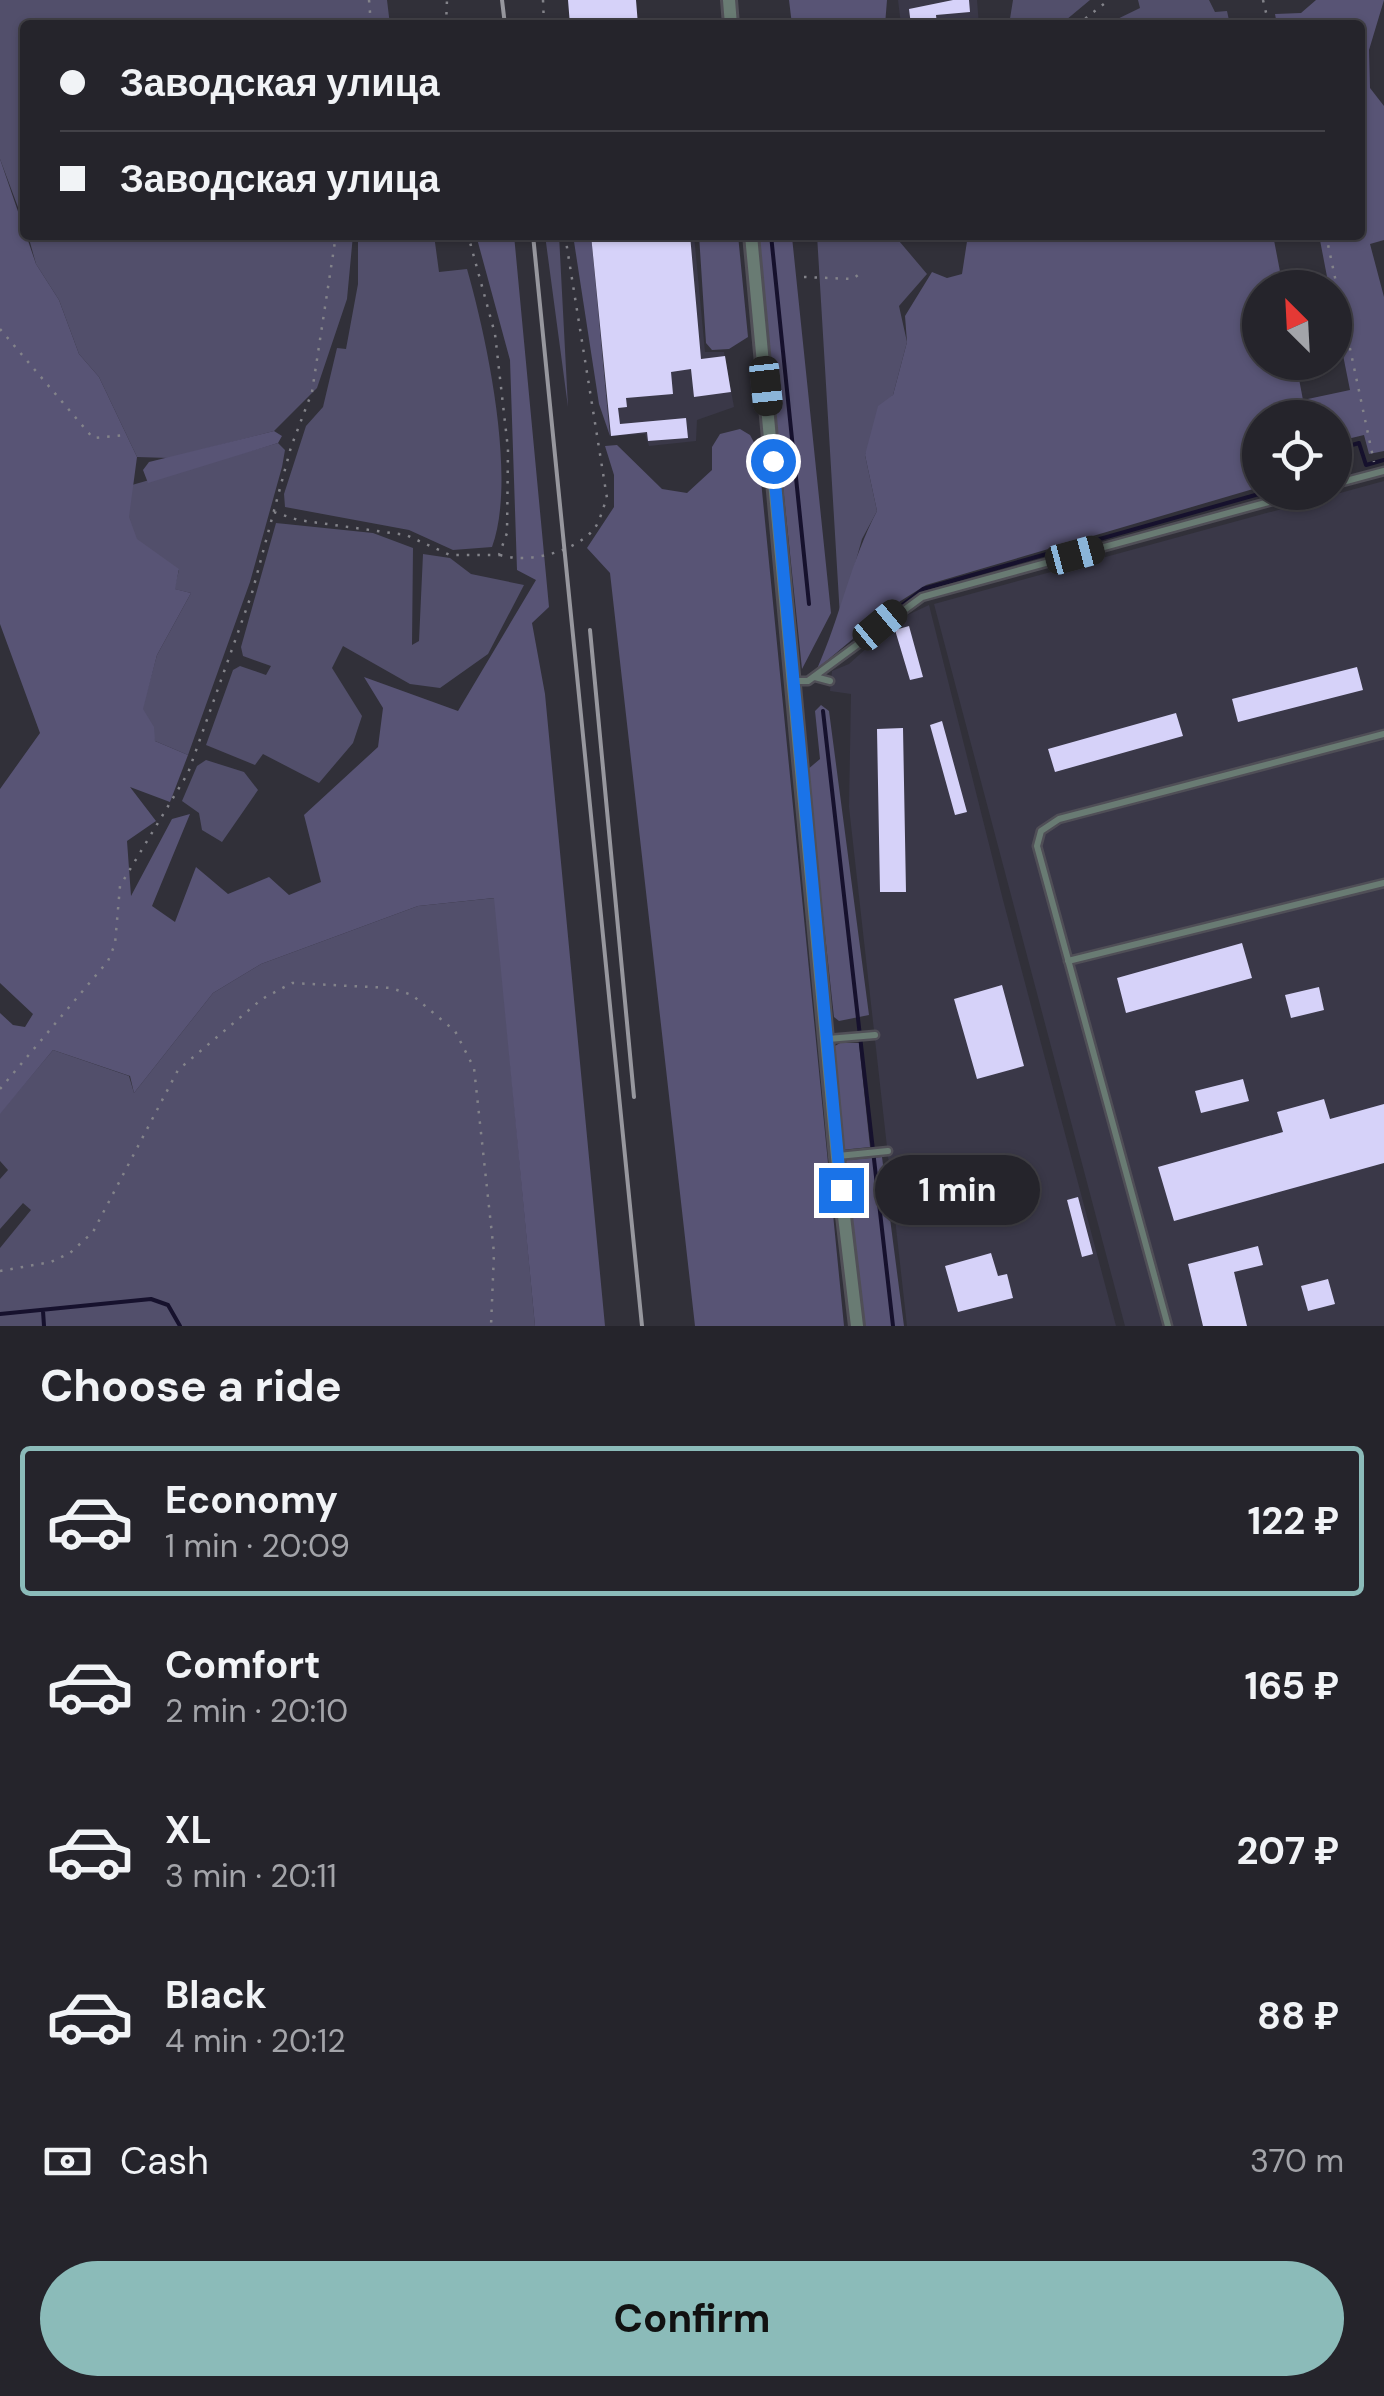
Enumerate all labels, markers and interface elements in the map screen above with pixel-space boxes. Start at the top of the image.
text: Заводская улица [120,58,440,108]
text: Заводская улица [120,154,440,204]
north arrow [1242,270,1352,380]
map controls [1242,270,1352,510]
car [748,355,784,417]
button: locate [1242,400,1352,510]
route start [751,439,796,484]
car [1042,533,1108,577]
car [847,594,913,656]
callout: 1 min [876,1155,1041,1225]
route end [819,1168,864,1213]
text: 1 min [919,1169,996,1211]
text: Choose a ride [40,1356,342,1415]
text: Economy [165,1475,338,1525]
icon: car [45,1476,135,1566]
text: 122 ₽ [1248,1496,1339,1546]
text: 1 min · 20:09 [165,1525,350,1567]
text: Comfort [165,1640,321,1690]
icon: car [45,1641,135,1731]
text: 165 ₽ [1244,1661,1339,1711]
text: 2 min · 20:10 [165,1690,348,1732]
text: XL [165,1805,212,1855]
icon: car [45,1806,135,1896]
text: 207 ₽ [1237,1826,1339,1876]
text: 3 min · 20:11 [165,1855,337,1897]
text: Black [165,1970,267,2020]
icon: car [45,1971,135,2061]
text: 88 ₽ [1257,1991,1339,2041]
text: 4 min · 20:12 [165,2020,346,2062]
icon: cash [40,2134,95,2189]
text: Cash [120,2136,209,2186]
text: 370 m [1250,2140,1344,2182]
button: Confirm [40,2261,1344,2376]

